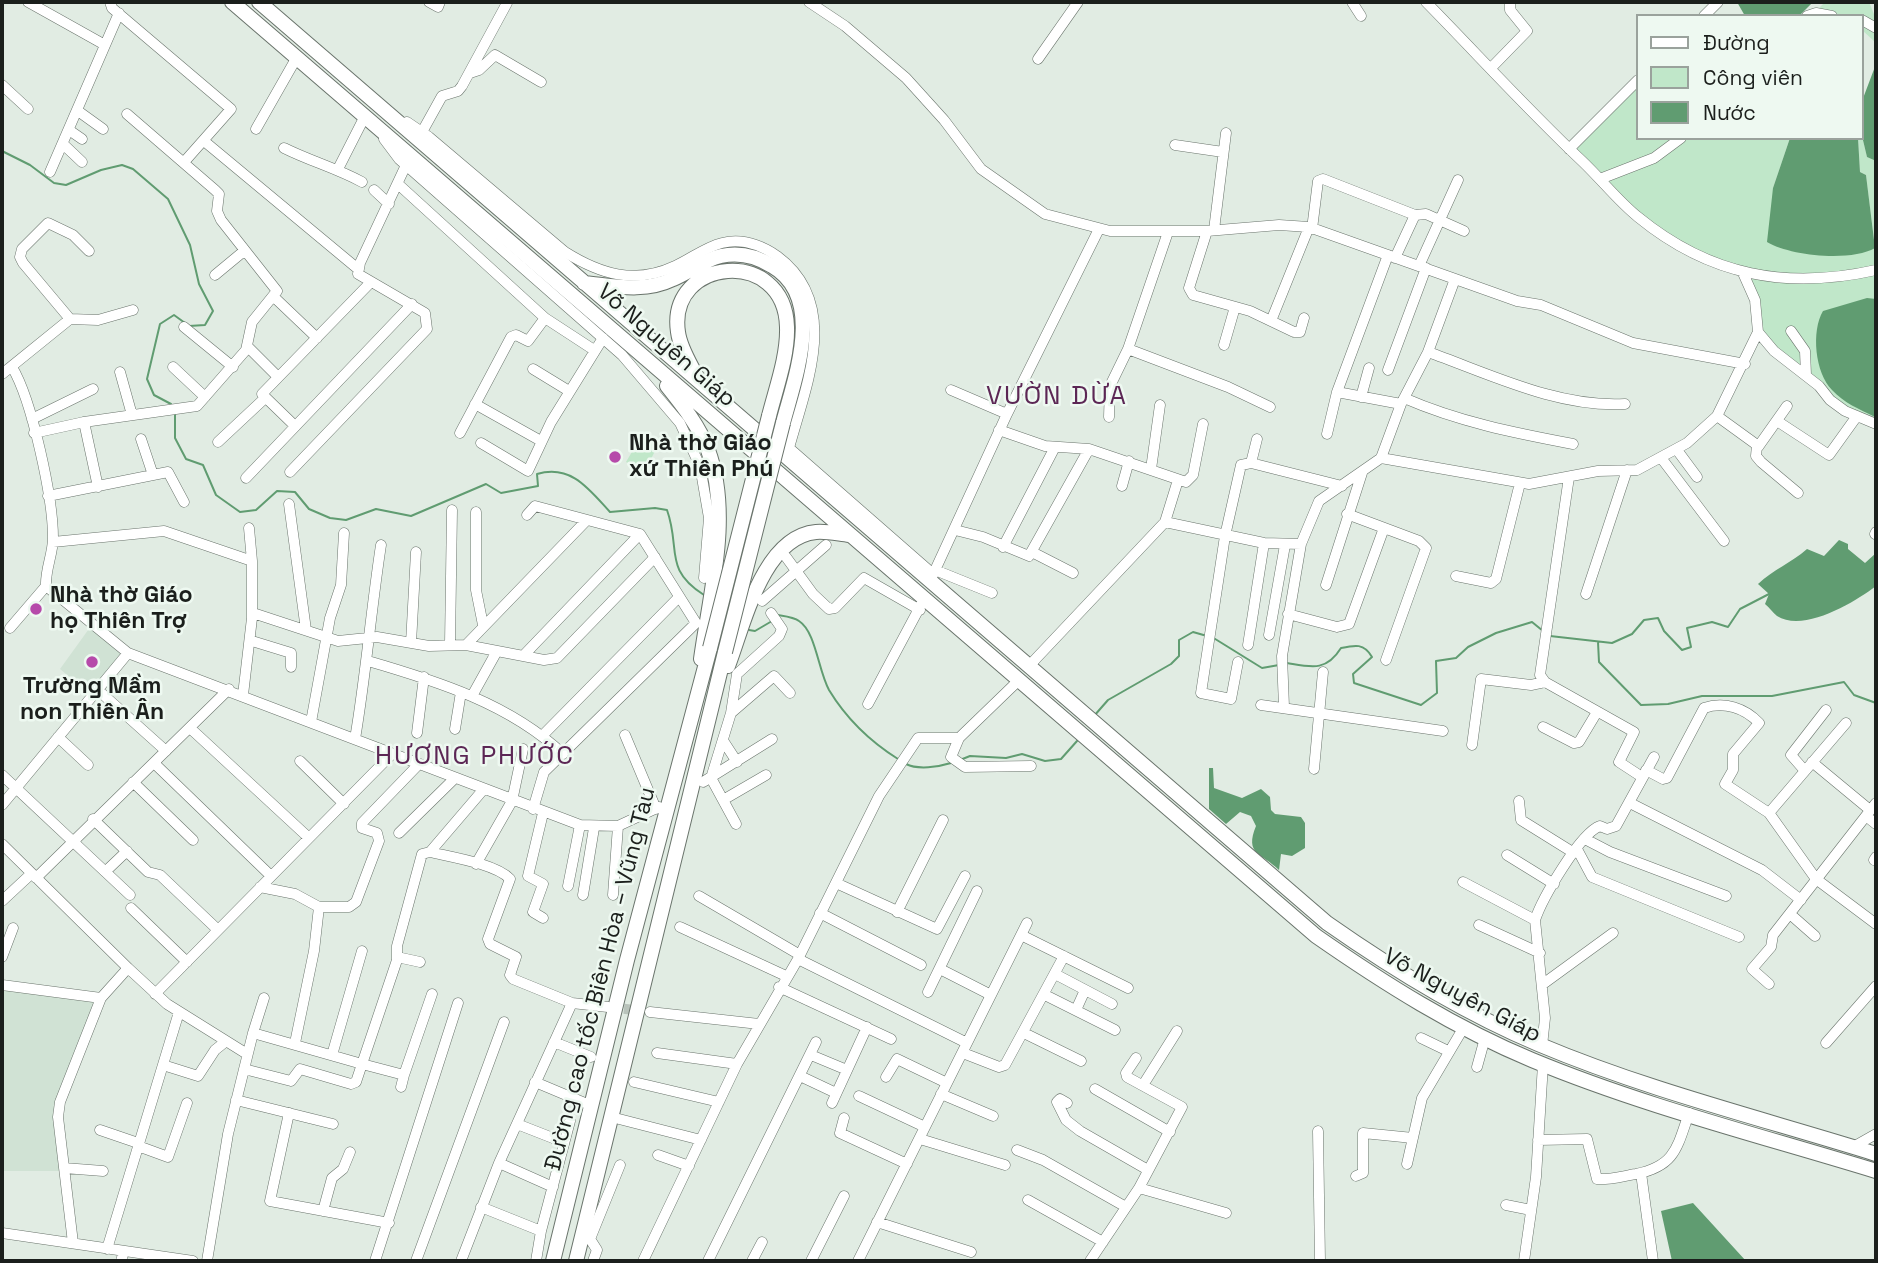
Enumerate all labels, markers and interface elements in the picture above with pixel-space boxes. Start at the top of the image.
legend [1636,14,1864,140]
text: Đường [1703,29,1770,56]
text: Công viên [1703,64,1803,91]
text: Nước [1703,99,1756,126]
street label: Võ Nguyên Giáp [591,278,741,414]
district label: VƯỜN DỪA [987,381,1127,413]
place label: Nhà thờ Giáo xứ Thiên Phú [629,430,773,484]
marker: Nhà thờ Giáo xứ Thiên Phú [607,449,623,465]
place label: Nhà thờ Giáo họ Thiên Trợ [50,582,192,636]
marker: Nhà thờ Giáo họ Thiên Trợ [28,601,44,617]
marker: Trường Mầm non Thiên Ân [84,654,100,670]
place label: Trường Mầm non Thiên Ân [20,673,164,727]
district label: HƯƠNG PHƯỚC [376,741,574,773]
street label: Đường cao tốc Biên Hòa – Vũng Tàu [540,784,662,1174]
street label: Võ Nguyên Giáp [1379,943,1545,1049]

